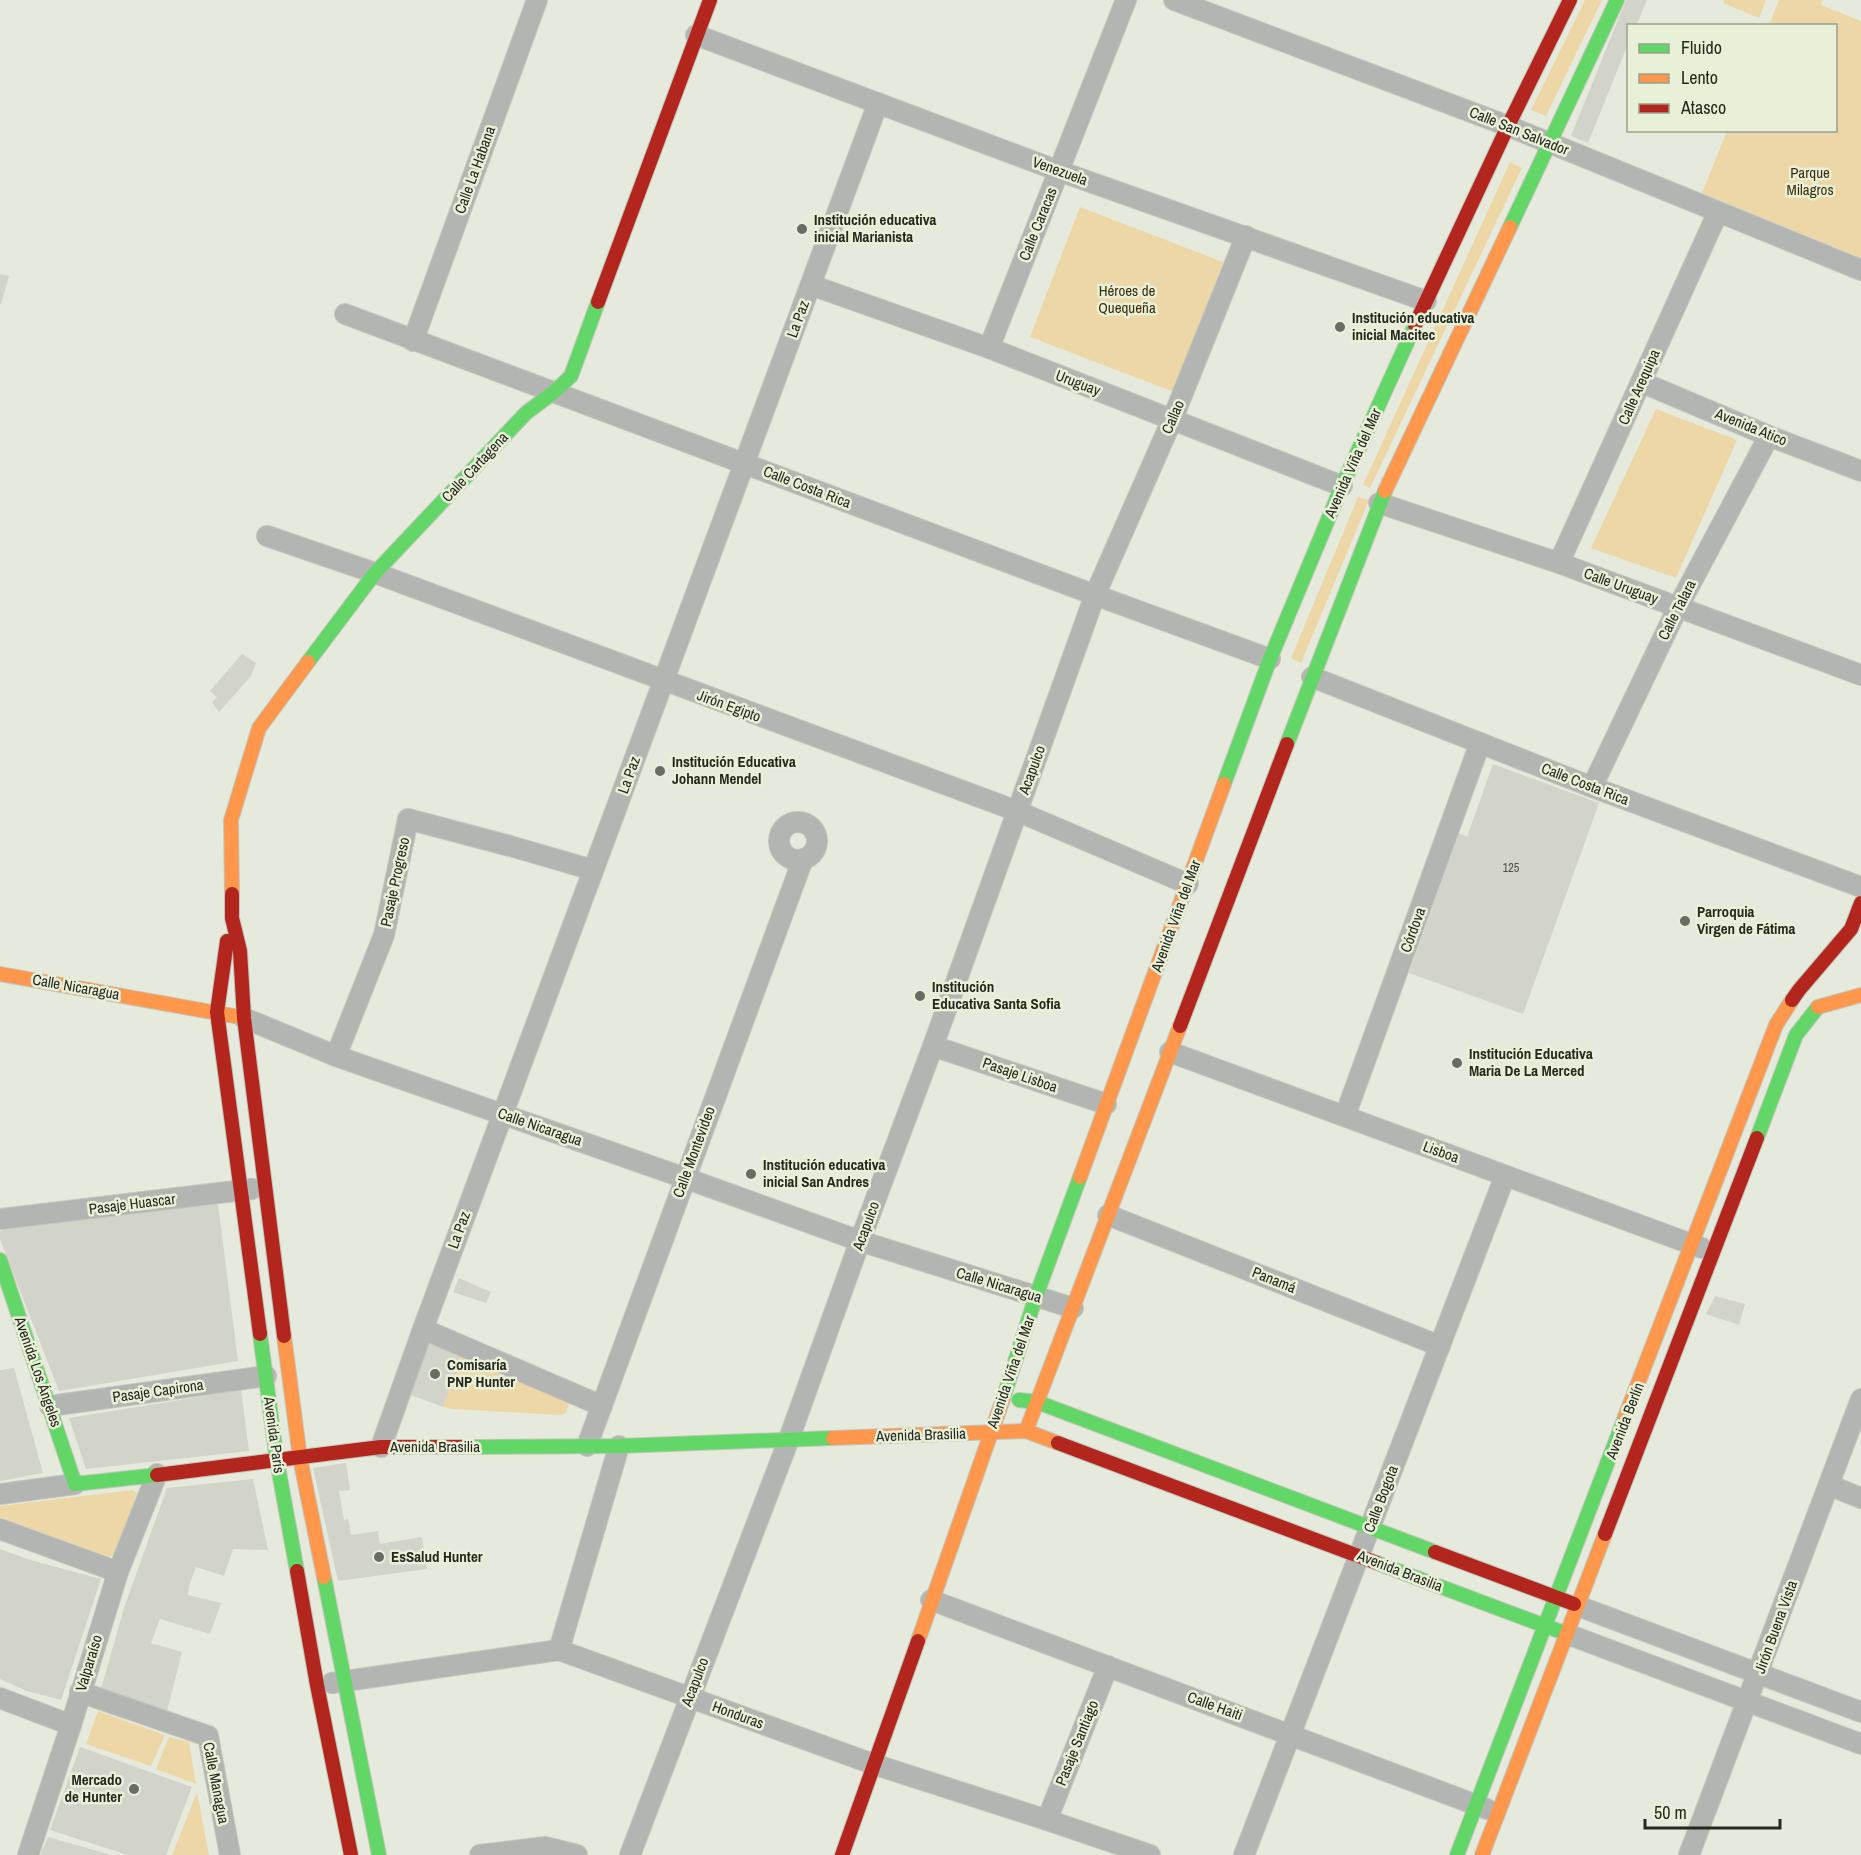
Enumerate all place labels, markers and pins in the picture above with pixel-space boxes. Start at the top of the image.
place label: Institución educativa inicial Marianista [814,209,937,247]
marker: Institución educativa inicial Marianista [795,222,809,236]
place label: Institución educativa inicial Macitec [1352,307,1475,345]
marker: Institución educativa inicial Macitec [1333,320,1347,334]
place label: Institución Educativa Johann Mendel [672,751,796,789]
marker: Institución Educativa Johann Mendel [653,764,667,778]
place label: Parroquia Virgen de Fátima [1697,901,1795,939]
marker: Parroquia Virgen de Fátima [1678,914,1692,928]
place label: Institución Educativa Santa Sofia [932,976,1061,1014]
marker: Institución Educativa Santa Sofia [913,989,927,1003]
place label: Institución Educativa Maria De La Merced [1469,1043,1593,1081]
marker: Institución Educativa Maria De La Merced [1450,1056,1464,1070]
place label: Institución educativa inicial San Andres [763,1154,886,1192]
marker: Institución educativa inicial San Andres [744,1167,758,1181]
place label: Comisaría PNP Hunter [447,1354,515,1392]
marker: Comisaría PNP Hunter [428,1367,442,1381]
place label: EsSalud Hunter [391,1546,483,1567]
marker: EsSalud Hunter [372,1550,386,1564]
place label: Mercado de Hunter [65,1769,122,1807]
marker: Mercado de Hunter [127,1782,141,1796]

